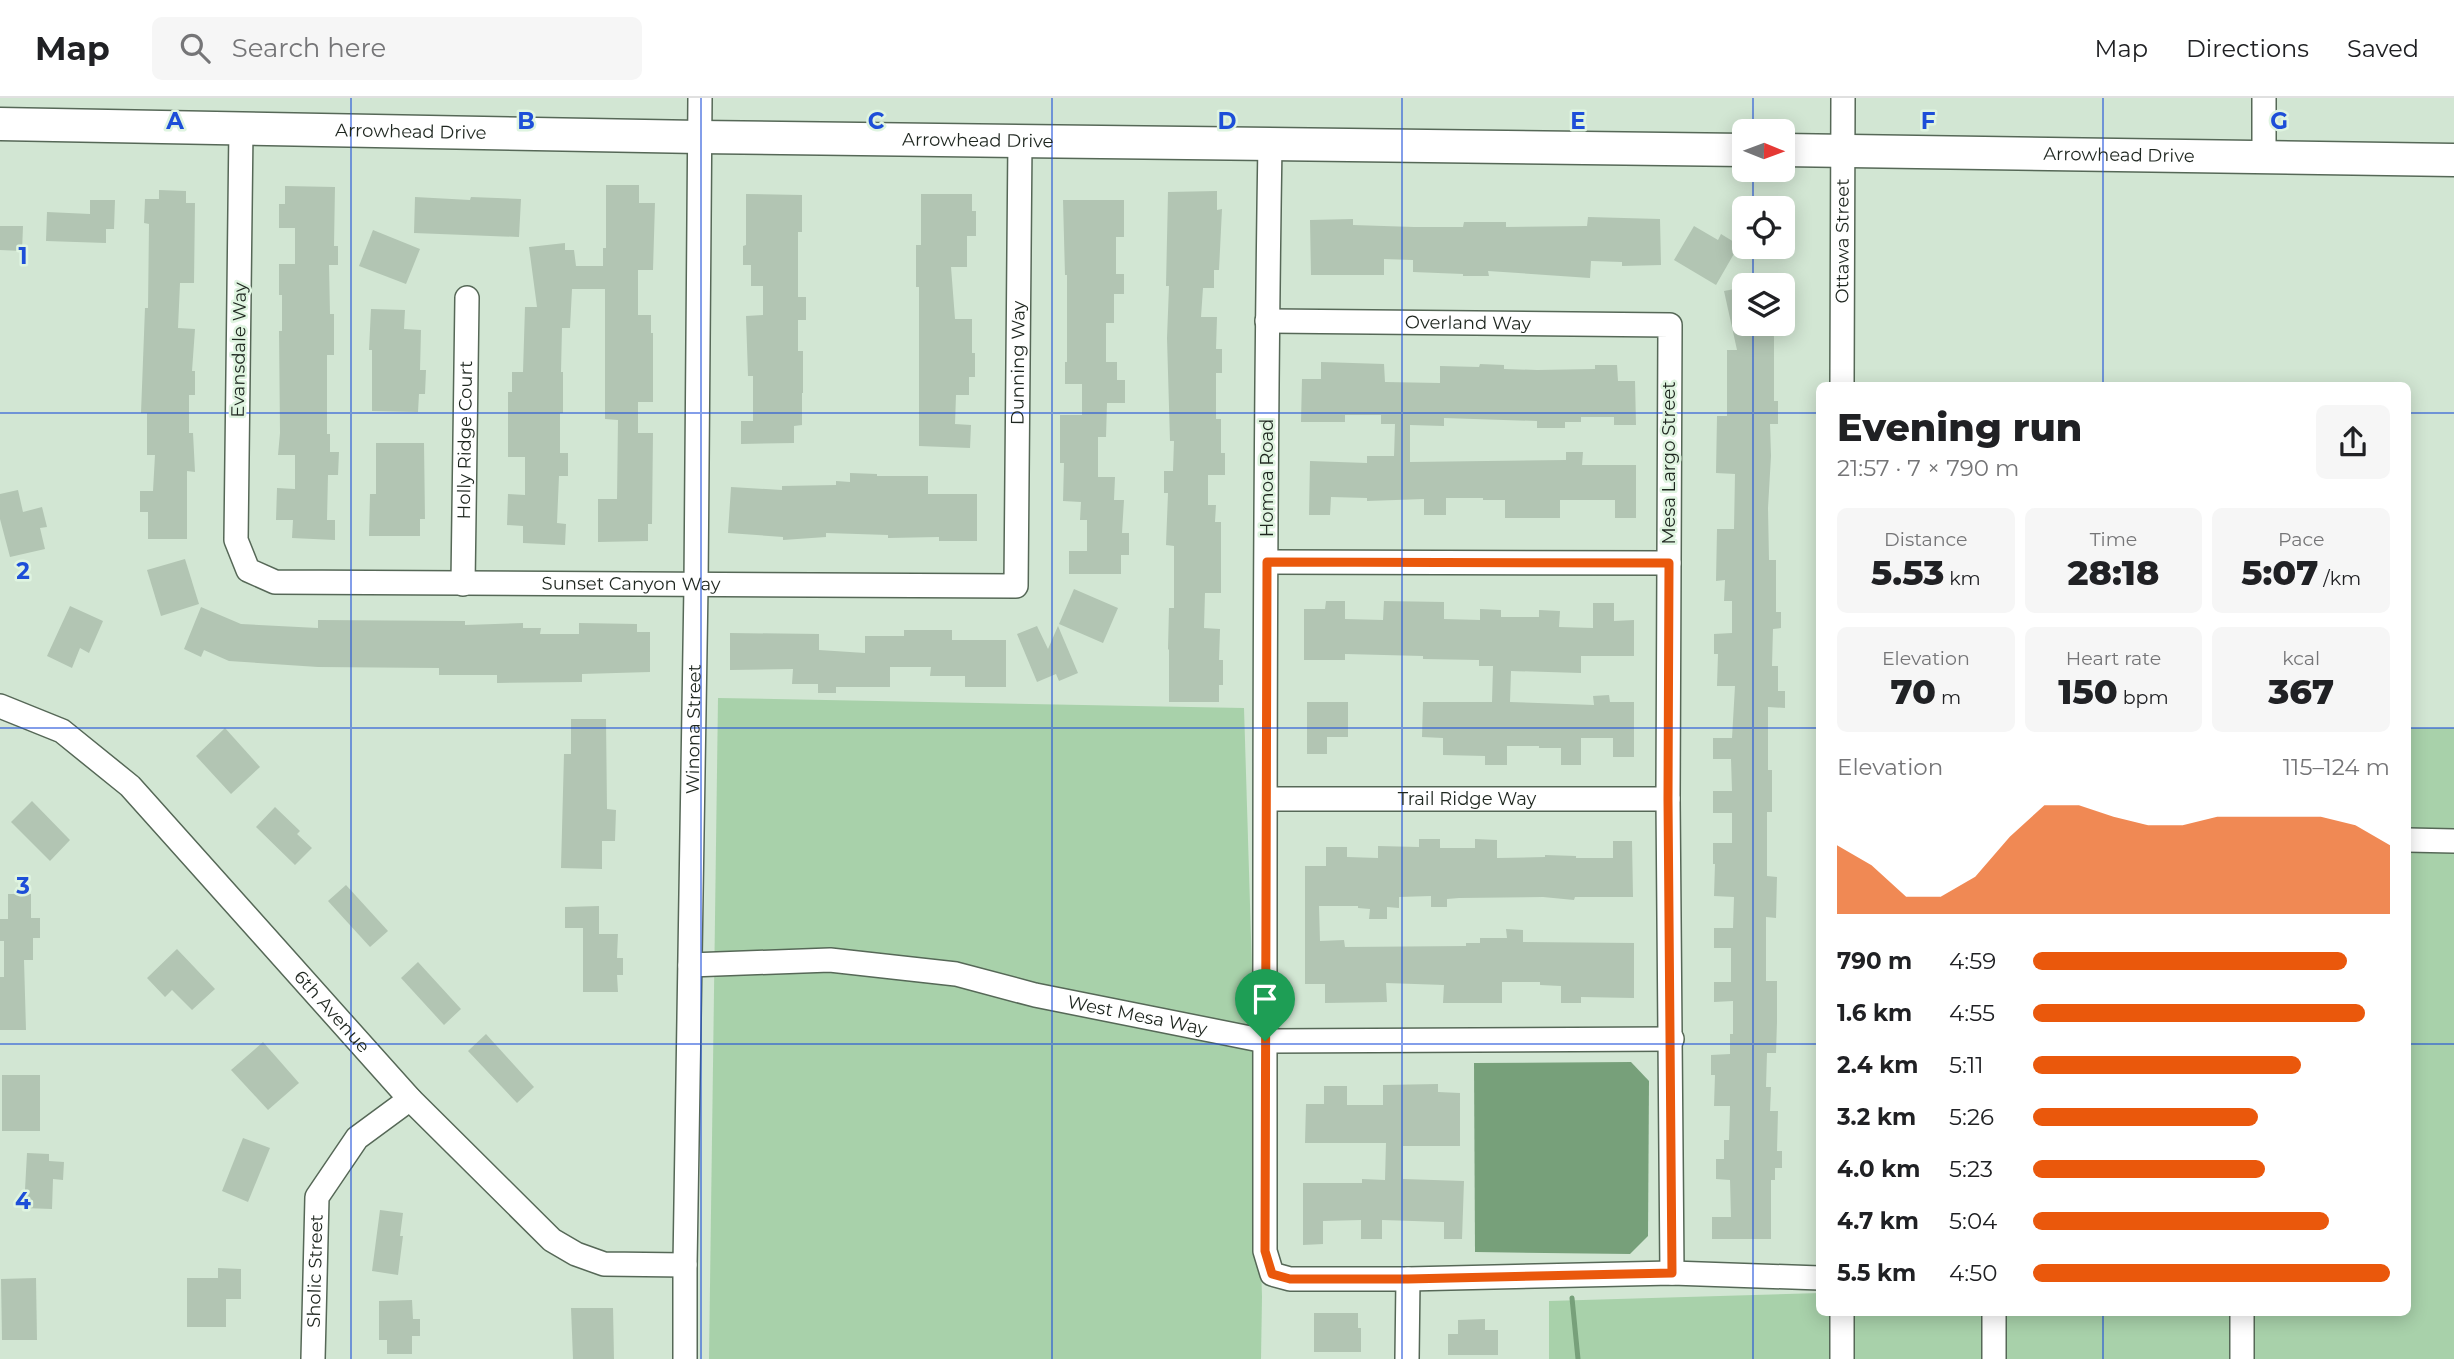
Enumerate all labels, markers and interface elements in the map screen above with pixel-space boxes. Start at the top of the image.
search box [152,17,642,80]
text: Map [35,28,110,68]
icon: search [176,29,214,67]
text: Search here [232,32,386,64]
text: Map [2095,34,2148,63]
text: Directions [2186,34,2309,63]
text: Saved [2347,34,2419,63]
text: A [165,107,184,135]
text: B [517,107,535,135]
text: C [868,107,885,135]
text: D [1218,107,1237,135]
text: E [1570,107,1586,135]
text: F [1921,107,1936,135]
text: G [2270,107,2288,135]
street label: Arrowhead Drive [335,119,487,144]
north arrow [1732,119,1796,182]
map controls [1732,119,1795,336]
street label: Arrowhead Drive [902,129,1054,152]
street label: Arrowhead Drive [2043,143,2195,167]
street label: Ottawa Street [1831,178,1854,304]
button: locate [1732,196,1795,259]
text: 1 [18,242,28,270]
button: layers [1732,273,1795,336]
street label: Evansdale Way [227,282,251,418]
street label: Dunning Way [1006,300,1030,425]
street label: Overland Way [1405,311,1531,335]
street label: Holly Ridge Court [453,361,477,519]
street label: Mesa Largo Street [1658,381,1680,545]
text: Evening run [1837,404,2082,451]
button: share [2316,405,2390,479]
street label: Homoa Road [1256,419,1278,537]
text: 21:57 · 7 × 790 m [1837,454,2019,482]
text: Distance [1884,528,1968,551]
text: Time [2090,528,2137,551]
text: Pace [2278,528,2324,551]
text: 5.53 [1871,551,1944,594]
text: 28:18 [2068,551,2159,594]
text: 5:07 [2241,551,2318,594]
text: 2 [16,557,30,585]
text: km [1944,567,1981,590]
text: /km [2318,567,2361,590]
street label: Sunset Canyon Way [542,572,721,595]
text: Elevation [1882,647,1970,670]
text: Heart rate [2066,647,2161,670]
text: kcal [2282,647,2320,670]
street label: Winona Street [682,664,706,794]
text: 70 [1891,670,1936,713]
text: 150 [2058,670,2118,713]
text: 367 [2268,670,2334,713]
text: m [1936,686,1961,709]
text: bpm [2118,686,2169,709]
text: Elevation [1837,753,1943,781]
text: 115–124 m [2283,753,2390,781]
street label: Trail Ridge Way [1398,788,1537,810]
text: 3 [15,872,30,900]
text: 790 m [1837,947,1912,975]
text: 4:59 [1949,947,1996,975]
street label: 6th Avenue [289,966,374,1057]
pin [1235,969,1295,1041]
icon: arrive [1246,980,1284,1018]
street label: West Mesa Way [1066,991,1209,1040]
text: 1.6 km [1837,999,1912,1027]
text: 4:55 [1949,999,1995,1027]
text: 2.4 km [1837,1051,1918,1079]
text: 5:11 [1949,1051,1984,1079]
text: 3.2 km [1837,1103,1916,1131]
text: 5:26 [1949,1103,1994,1131]
text: 4.0 km [1837,1155,1920,1183]
text: 5:23 [1949,1155,1993,1183]
text: 4 [15,1187,31,1215]
text: 4.7 km [1837,1207,1919,1235]
text: 5:04 [1949,1207,1997,1235]
street label: Sholic Street [303,1214,328,1328]
text: 5.5 km [1837,1259,1916,1287]
text: 4:50 [1949,1259,1997,1287]

